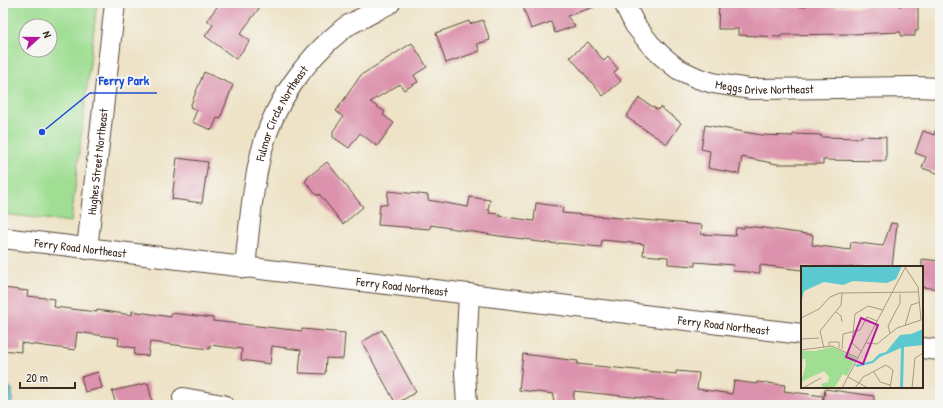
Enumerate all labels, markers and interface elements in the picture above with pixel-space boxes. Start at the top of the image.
north arrow [18,18,58,58]
text: N [40,29,55,40]
street label: Fulmar Circle Northeast [251,61,312,164]
callout: Ferry Park [90,68,157,93]
text: Ferry Park [98,71,150,90]
street label: Meggs Drive Northeast [714,75,815,98]
street label: Hughes Street Northeast [82,107,112,216]
street label: Ferry Road Northeast [33,233,128,261]
inset map [801,266,923,388]
street label: Ferry Road Northeast [354,272,450,300]
street label: Ferry Road Northeast [676,311,771,339]
scale bar [20,364,75,390]
text: 20 m [26,369,48,386]

